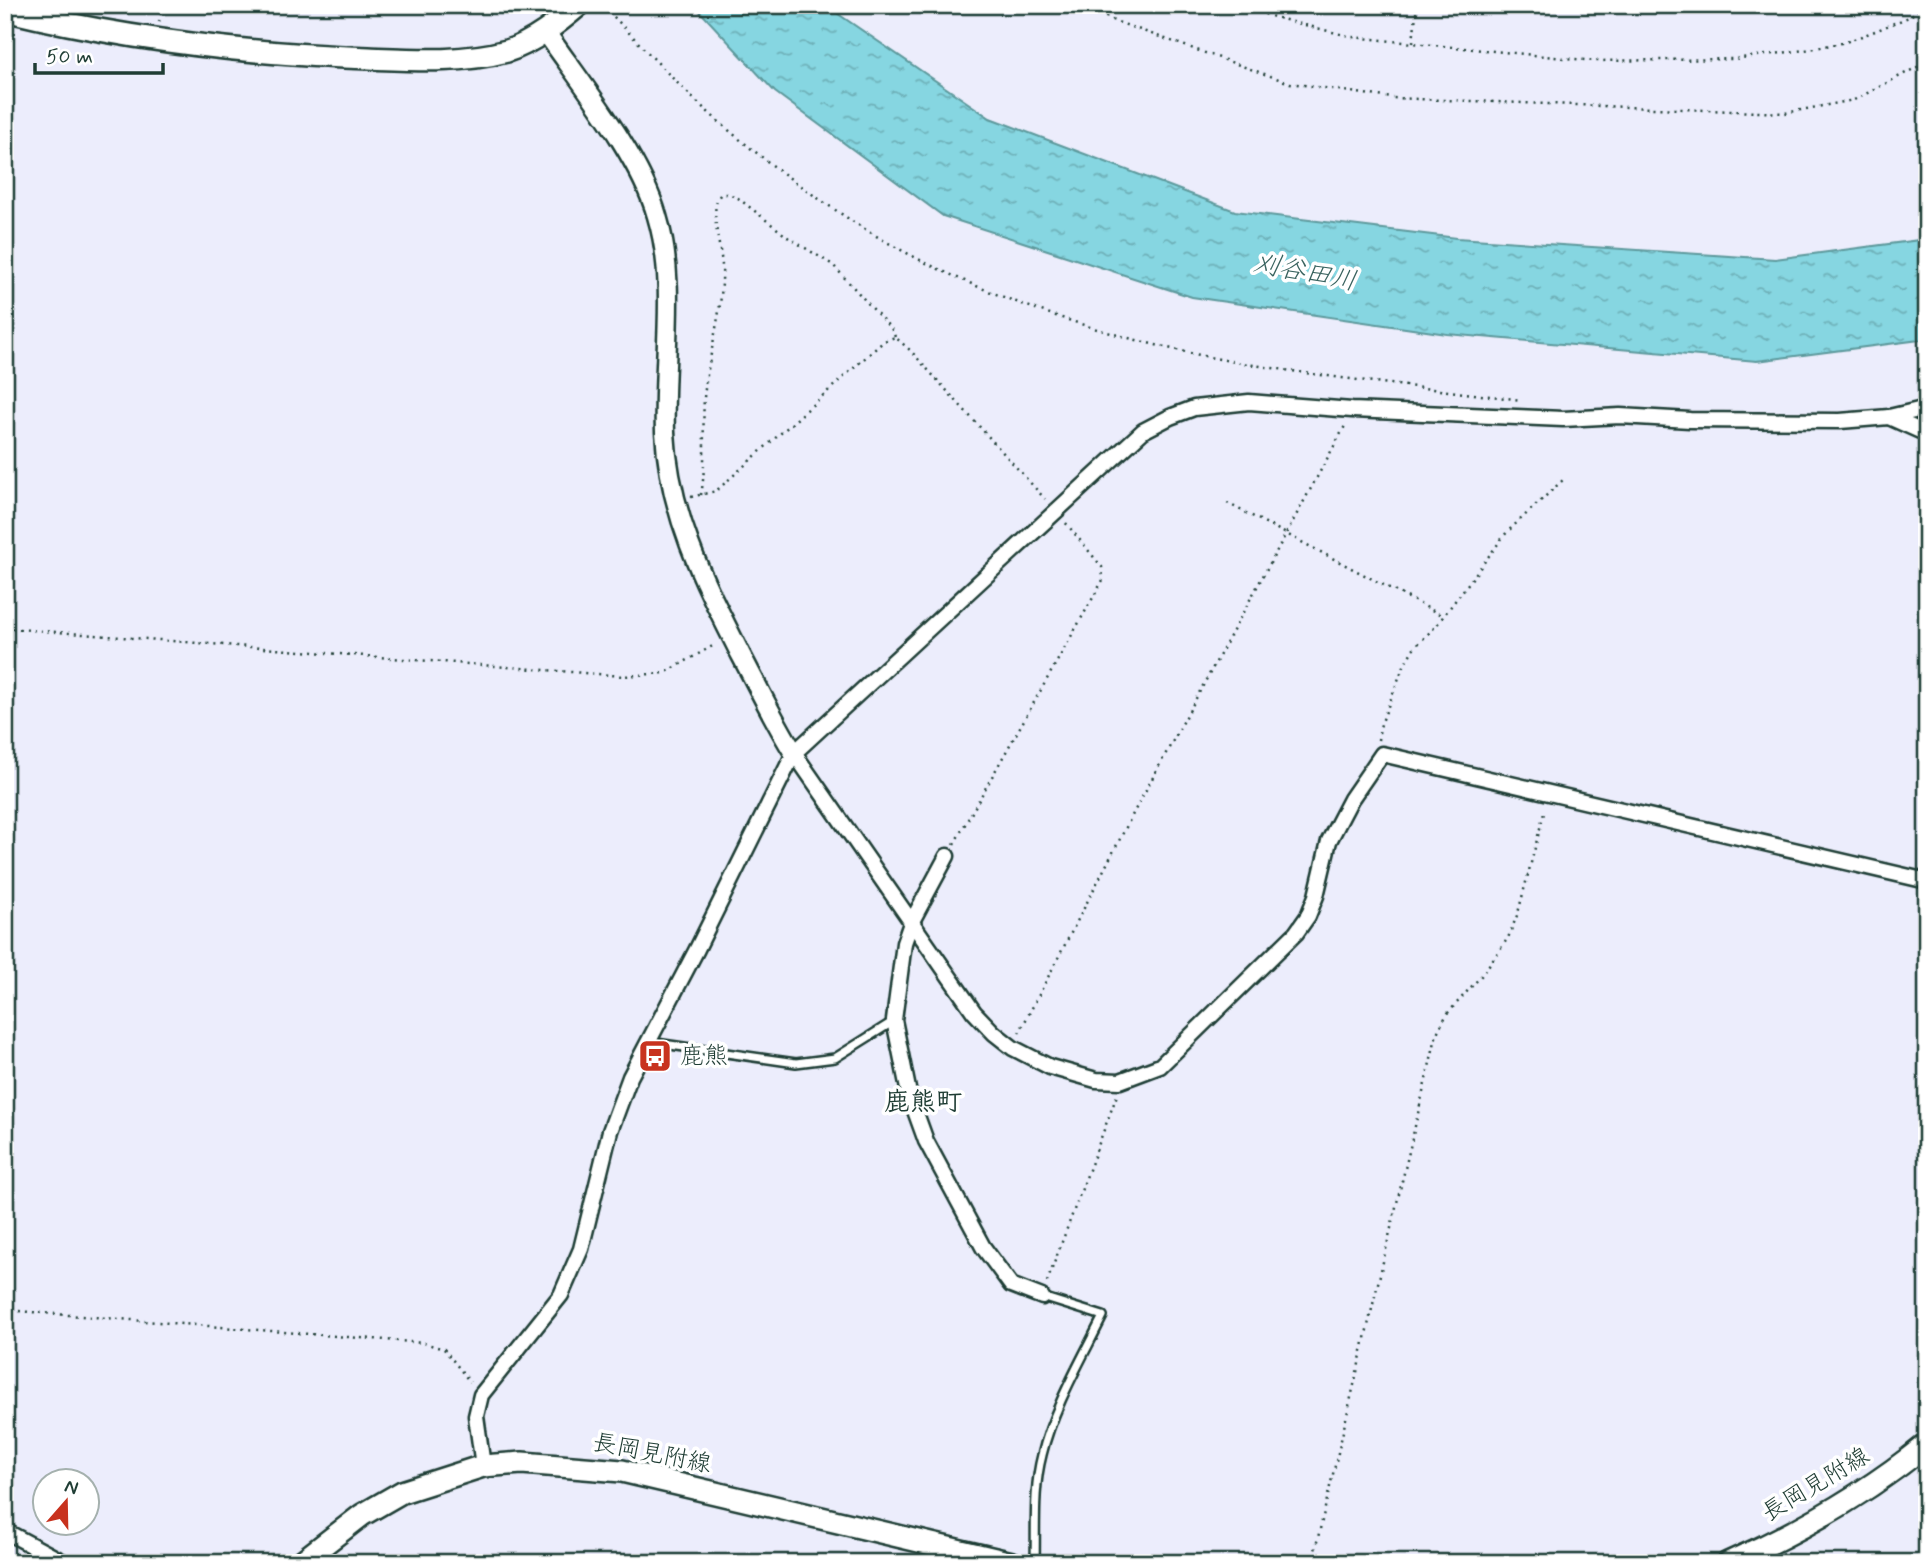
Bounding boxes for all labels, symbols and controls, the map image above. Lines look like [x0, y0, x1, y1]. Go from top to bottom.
scale bar [35, 32, 163, 76]
text: 50 m [46, 43, 93, 71]
water label: 刈谷田川 [1251, 246, 1359, 300]
bus stop icon: 鹿熊 [636, 1037, 674, 1075]
place label: 鹿熊 [680, 1041, 728, 1072]
district label: 鹿熊町 [884, 1086, 962, 1120]
street label: 長岡見附線 [590, 1427, 714, 1481]
street label: 長岡見附線 [1757, 1441, 1875, 1529]
north arrow [32, 1466, 102, 1536]
text: N [61, 1474, 82, 1501]

